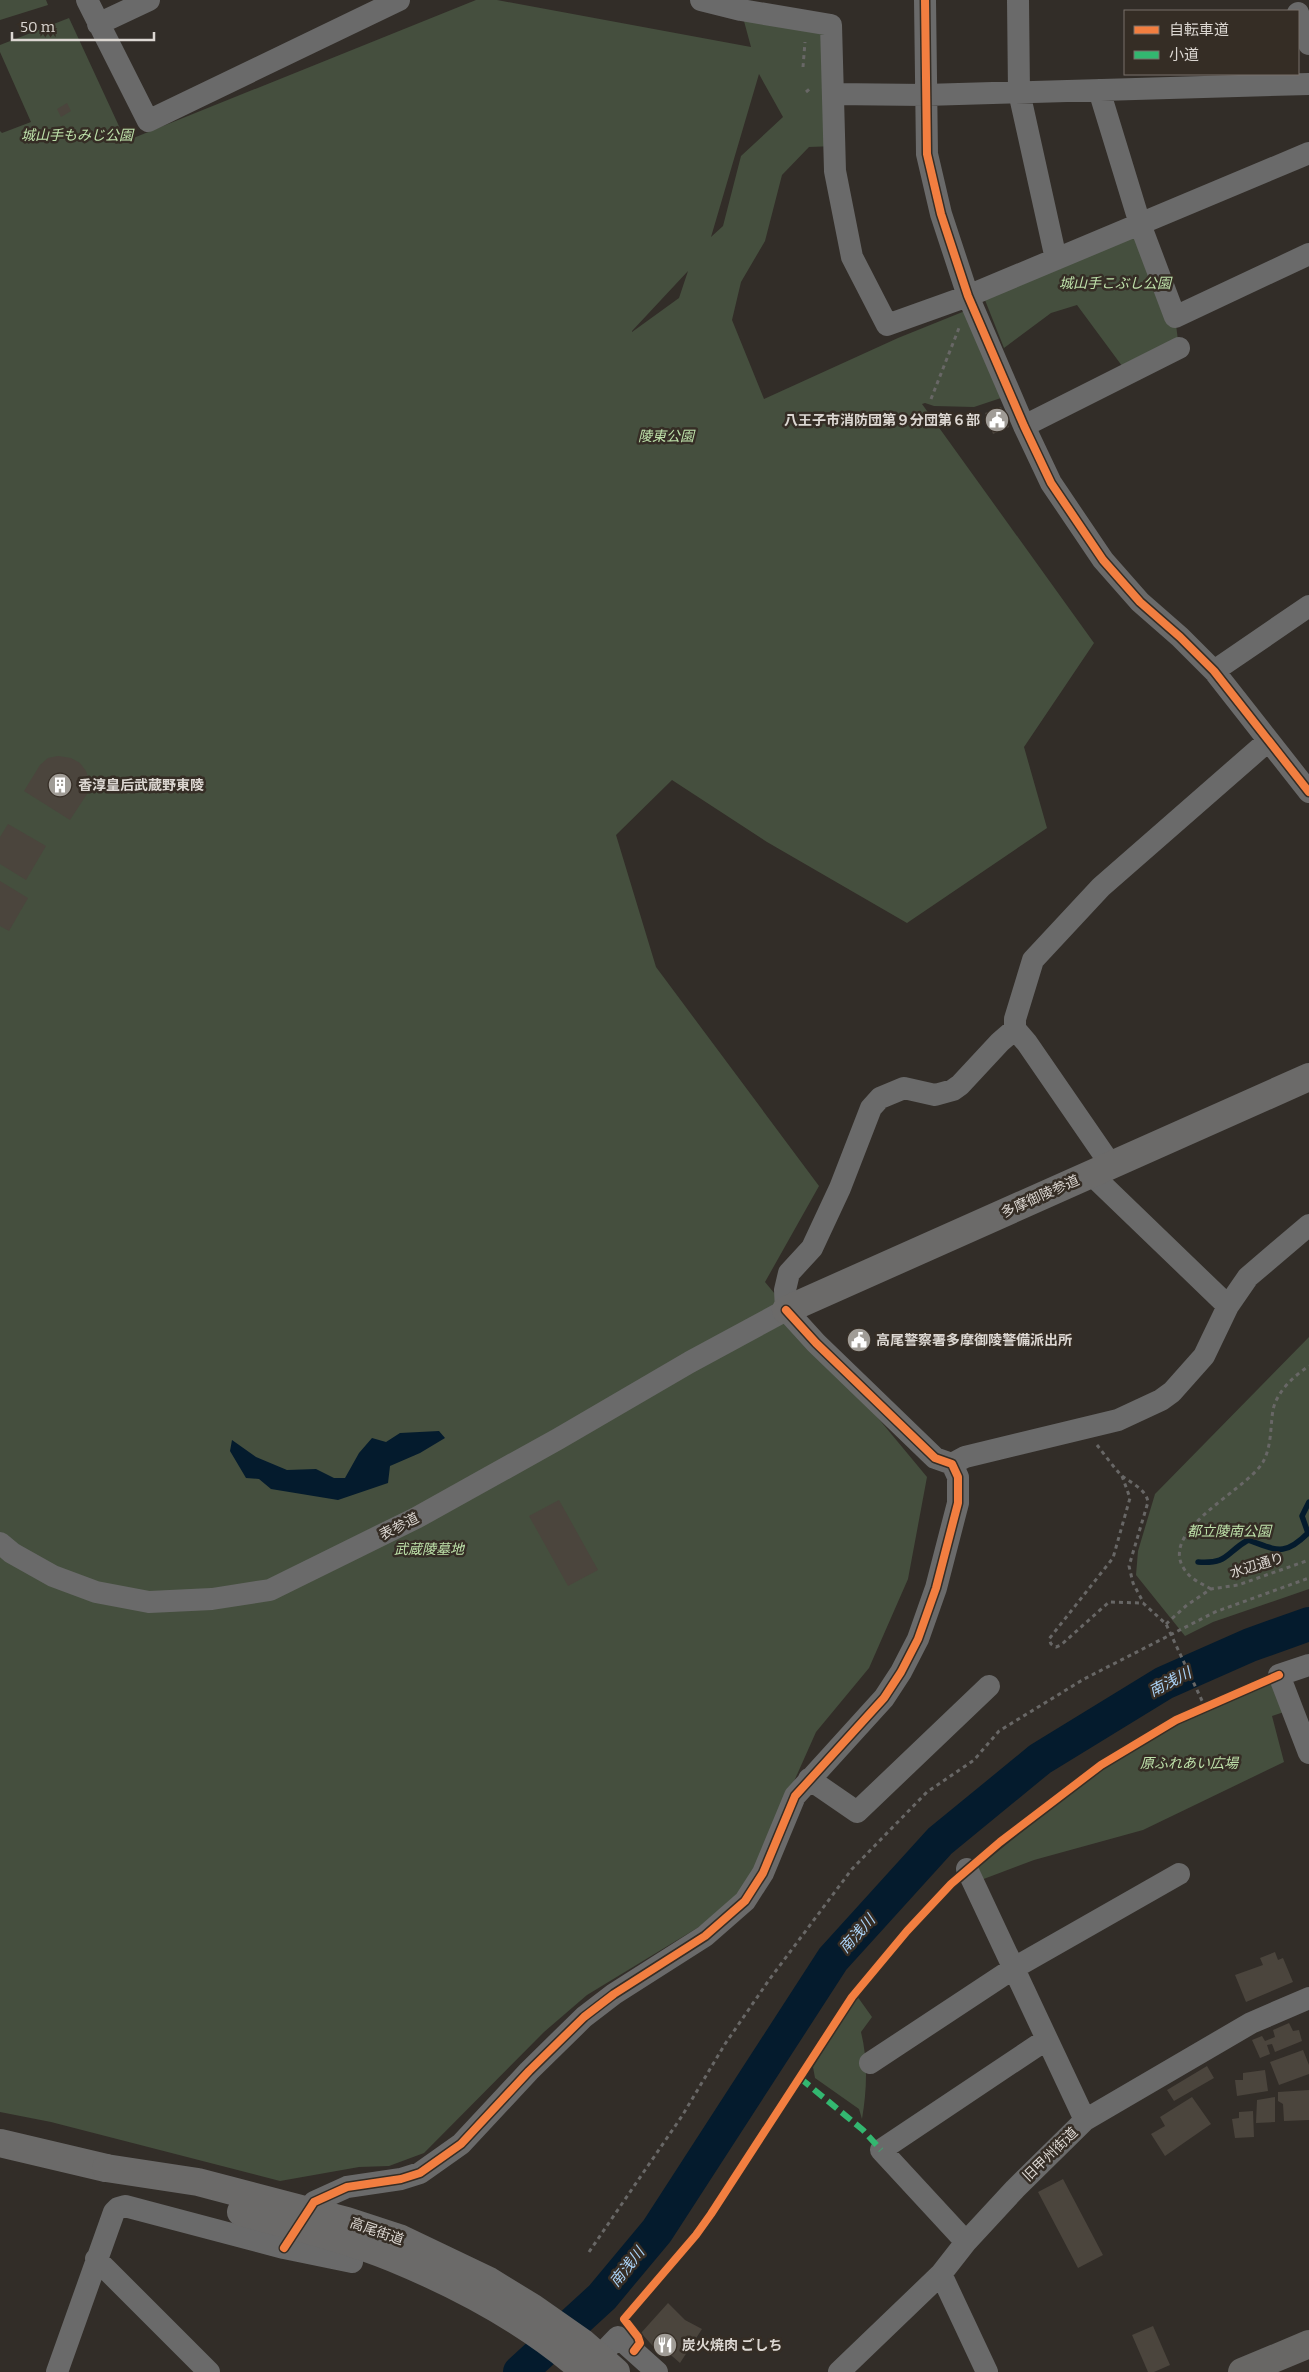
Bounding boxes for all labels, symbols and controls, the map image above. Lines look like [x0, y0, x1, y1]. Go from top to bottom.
scale bar [12, 10, 155, 42]
legend [1124, 10, 1299, 75]
text: 50 m [20, 18, 56, 36]
text: 自転車道 [1169, 21, 1229, 39]
text: 小道 [1169, 46, 1199, 64]
park label: 城山手もみじ公園 [21, 127, 135, 144]
park label: 城山手こぶし公園 [1059, 275, 1173, 292]
public building icon: 八王子市消防団第９分団第６部 [984, 407, 1010, 433]
place label: 八王子市消防団第９分団第６部 [784, 412, 980, 429]
park label: 陵東公園 [638, 428, 696, 445]
building icon: 香淳皇后武蔵野東陵 [47, 772, 73, 798]
place label: 香淳皇后武蔵野東陵 [78, 777, 204, 794]
street label: 多摩御陵参道 [998, 1172, 1082, 1221]
public building icon: 高尾警察署多摩御陵警備派出所 [846, 1327, 872, 1353]
place label: 高尾警察署多摩御陵警備派出所 [876, 1332, 1072, 1349]
street label: 表参道 [377, 1509, 422, 1544]
park label: 都立陵南公園 [1187, 1523, 1273, 1540]
park label: 武蔵陵墓地 [394, 1541, 466, 1558]
street label: 水辺通り [1228, 1549, 1286, 1582]
water label: 南浅川 [1146, 1663, 1196, 1700]
park label: 原ふれあい広場 [1140, 1755, 1240, 1772]
water label: 南浅川 [835, 1910, 880, 1957]
street label: 旧甲州街道 [1019, 2124, 1081, 2185]
street label: 高尾街道 [348, 2214, 406, 2249]
water label: 南浅川 [606, 2242, 649, 2290]
restaurant icon: 炭火焼肉 ごしち [652, 2332, 678, 2358]
place label: 炭火焼肉 ごしち [682, 2337, 783, 2354]

